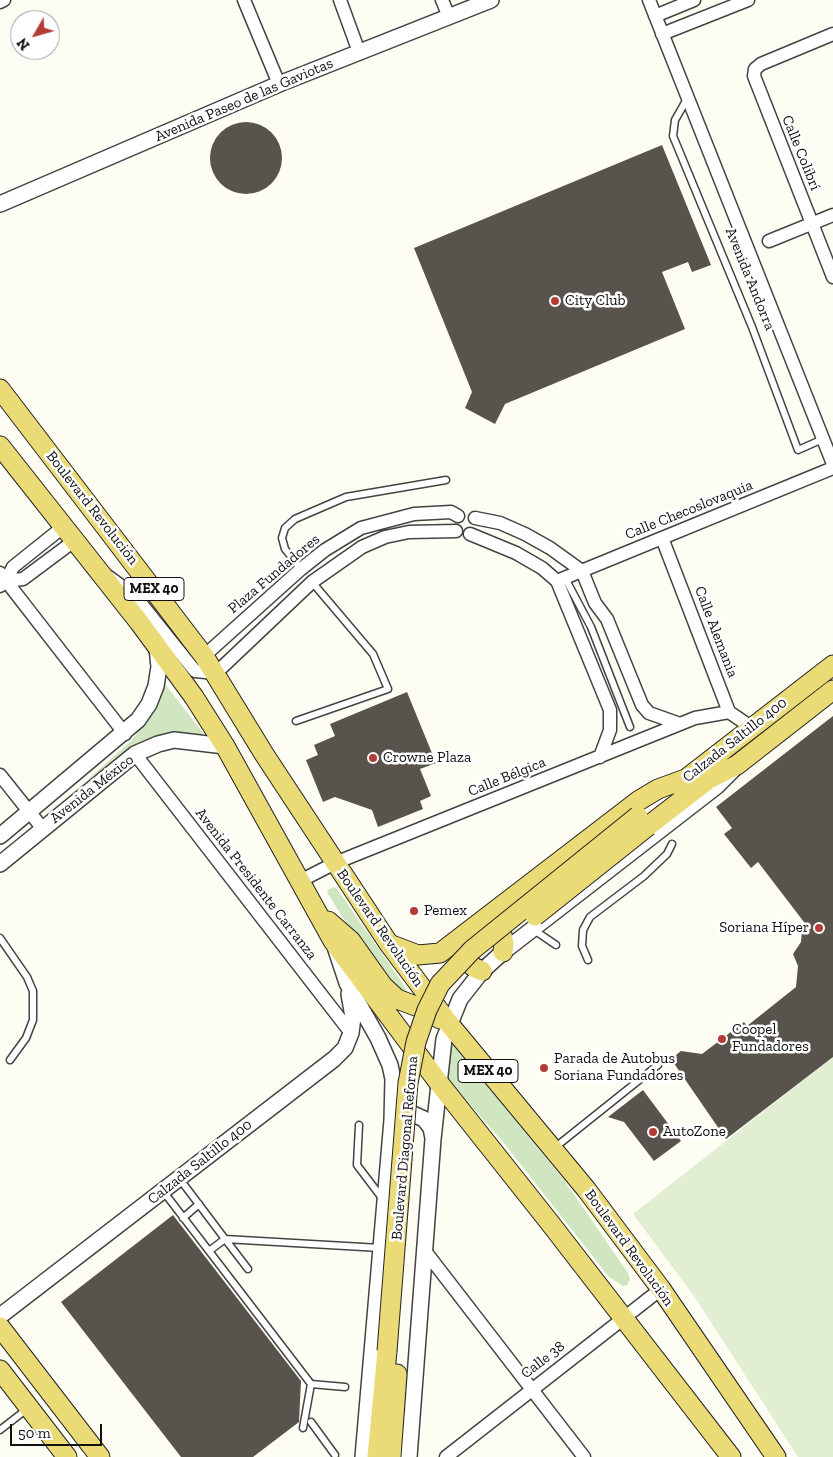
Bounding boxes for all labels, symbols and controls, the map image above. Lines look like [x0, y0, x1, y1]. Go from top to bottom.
north arrow [10, 10, 60, 60]
text: N [14, 35, 34, 53]
street label: Avenida Paseo de las Gaviotas [152, 54, 336, 146]
street label: Calle Colibrí [778, 113, 824, 193]
street label: Avenida Andorra [721, 225, 779, 333]
place label: City Club [565, 292, 626, 310]
marker: City Club [549, 295, 561, 307]
street label: Boulevard Revolución [42, 447, 142, 569]
street label: Calle Checoslovaquia [623, 476, 755, 544]
street label: Plaza Fundadores [224, 530, 324, 618]
road number: MEX 40 [124, 578, 184, 600]
street label: Calle Alemania [690, 584, 742, 680]
street label: Calzada Saltillo 400 [679, 694, 791, 786]
place label: Crowne Plaza [383, 749, 471, 767]
street label: Avenida México [46, 751, 138, 827]
marker: Crowne Plaza [367, 752, 379, 764]
street label: Calle Bélgica [466, 753, 548, 801]
street label: Avenida Presidente Carranza [191, 805, 321, 963]
street label: Boulevard Revolución [333, 866, 427, 990]
place label: Pemex [424, 902, 467, 920]
marker: Pemex [408, 905, 420, 917]
place label: Soriana Híper [719, 919, 809, 937]
marker: Soriana Híper [813, 922, 825, 934]
place label: Coopel Fundadores [732, 1021, 809, 1056]
marker: Coopel Fundadores [716, 1033, 728, 1045]
place label: Parada de Autobus Soriana Fundadores [554, 1050, 683, 1085]
street label: Boulevard Diagonal Reforma [388, 1055, 422, 1241]
road number: MEX 40 [458, 1060, 518, 1082]
marker: Parada de Autobus Soriana Fundadores [538, 1062, 550, 1074]
street label: Calzada Saltillo 400 [144, 1116, 256, 1208]
place label: AutoZone [663, 1123, 726, 1141]
marker: AutoZone [647, 1126, 659, 1138]
street label: Boulevard Revolución [581, 1186, 677, 1310]
street label: Calle 38 [517, 1337, 569, 1383]
scale bar [12, 1414, 105, 1446]
text: 50 m [18, 1424, 51, 1442]

